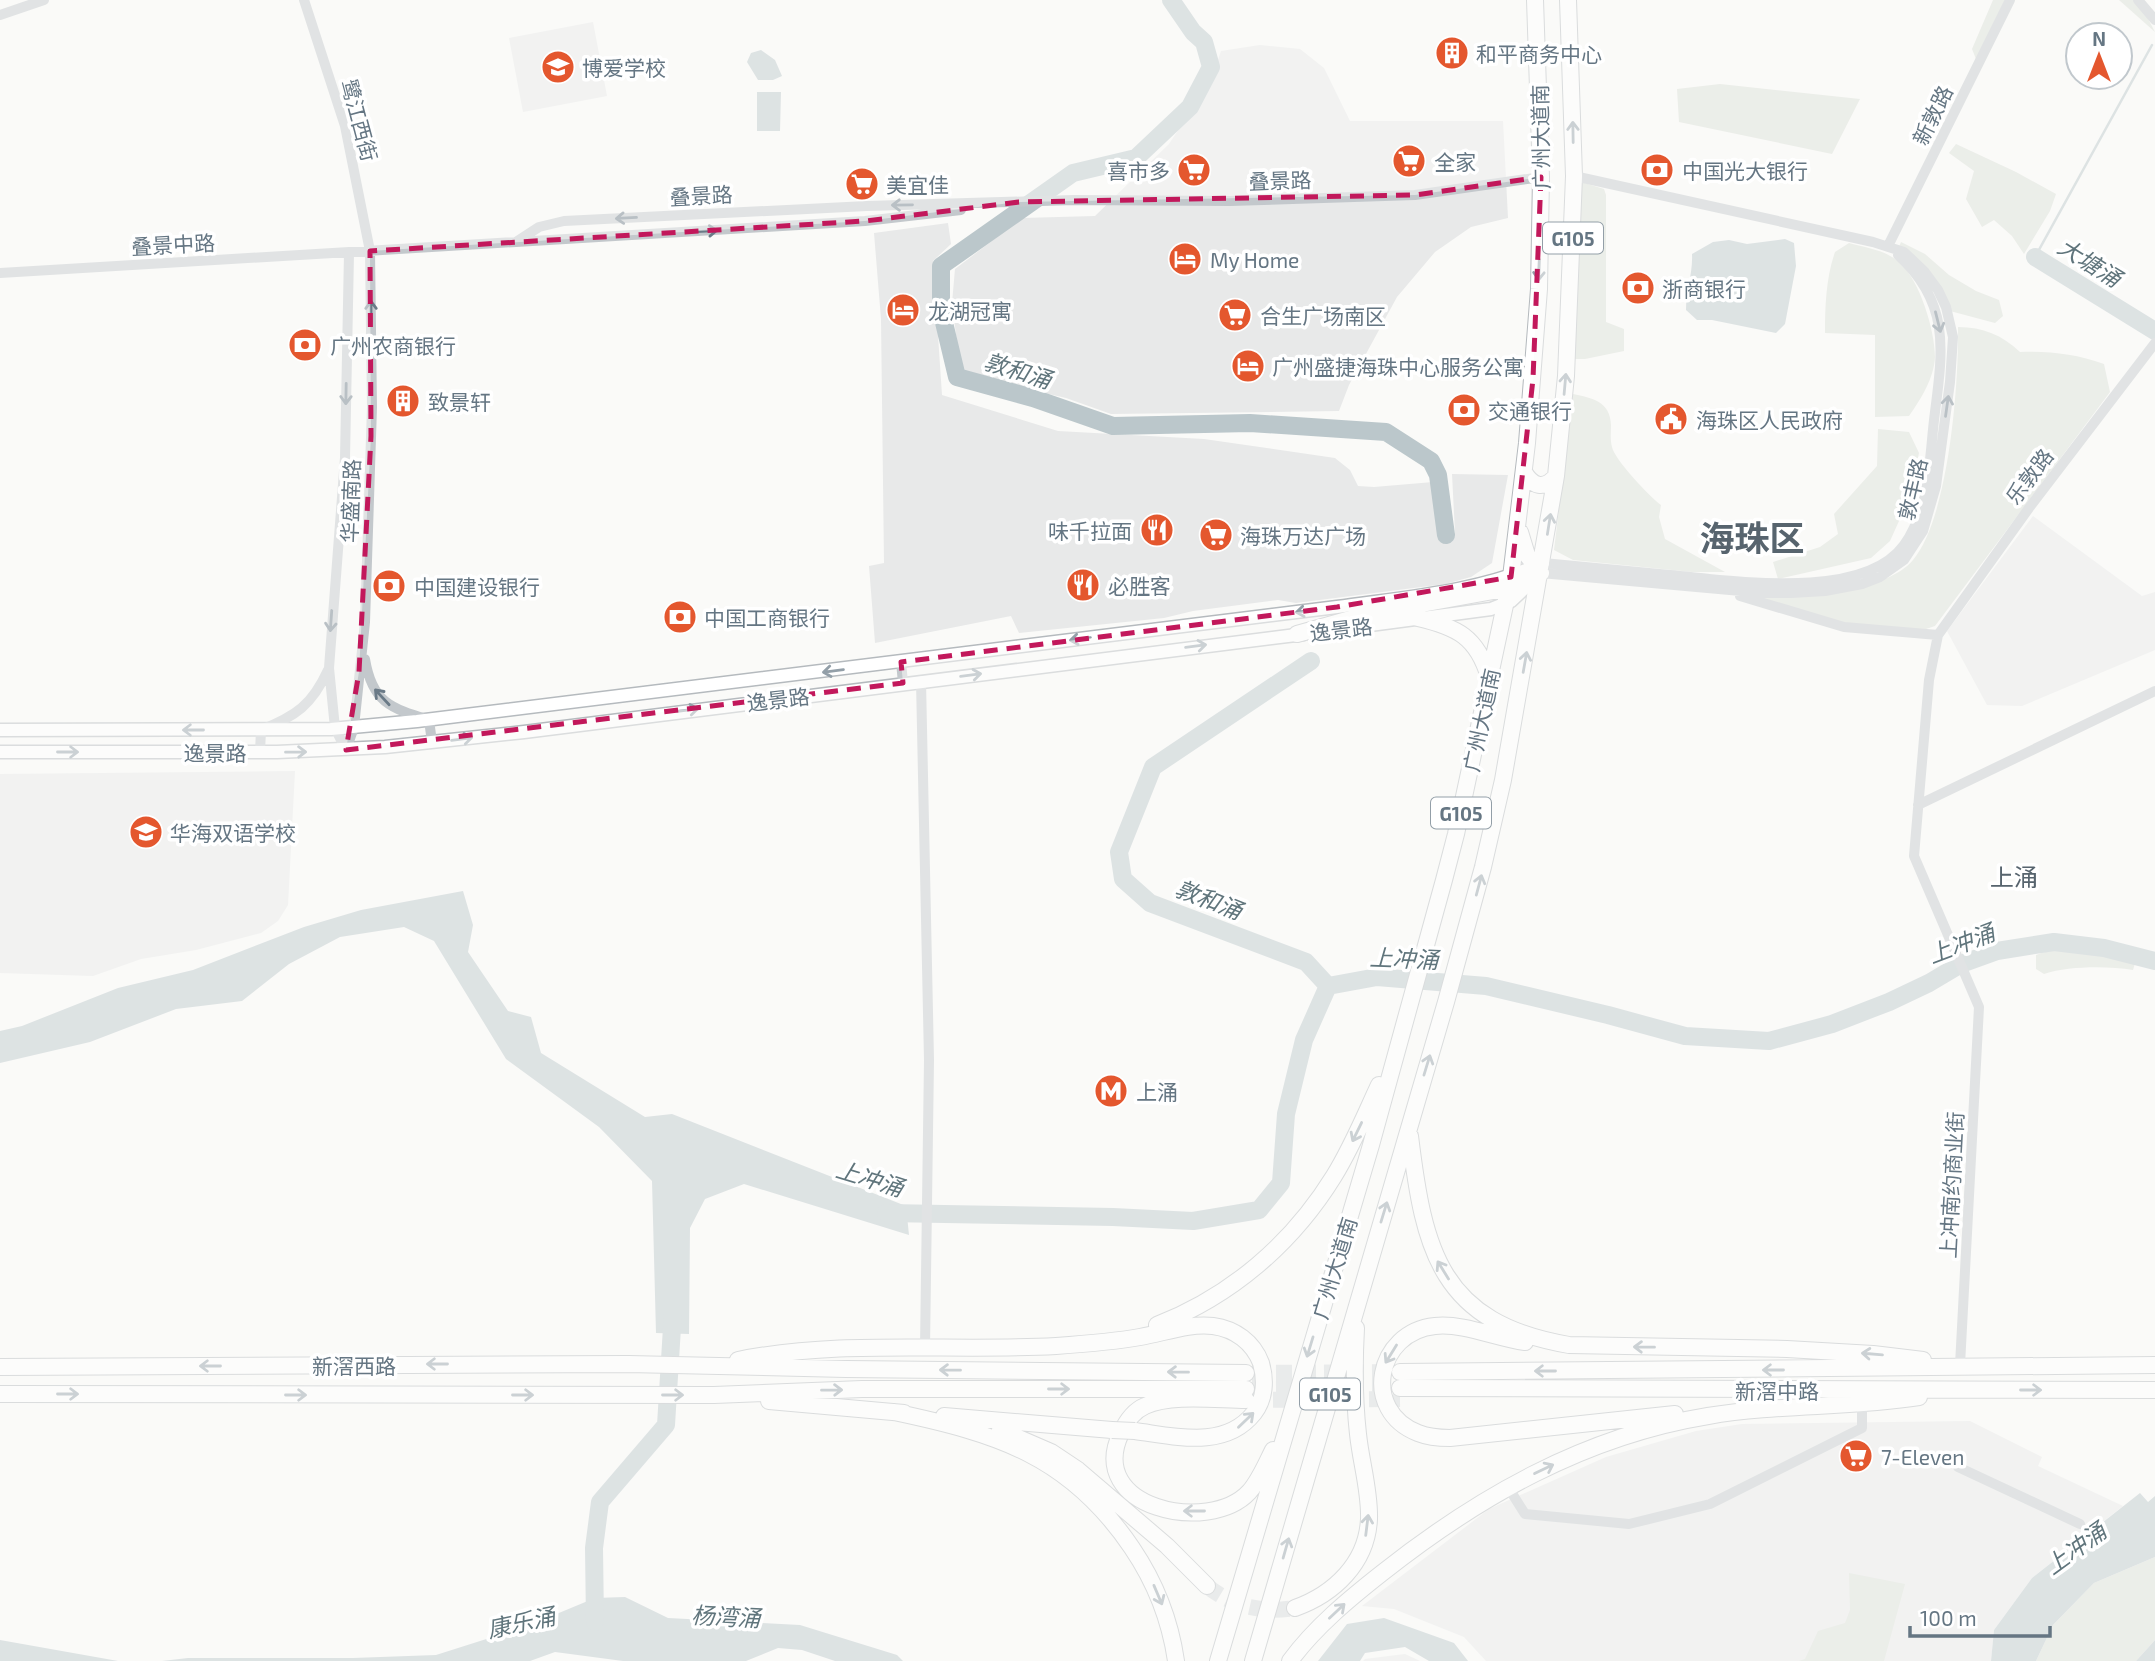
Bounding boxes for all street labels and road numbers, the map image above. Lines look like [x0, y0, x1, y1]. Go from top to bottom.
street label: 鹭江西街 [337, 76, 383, 164]
street label: 新敦路 [1907, 81, 1957, 149]
street label: 广州大道南 [1527, 84, 1553, 190]
street label: 叠景路 [1248, 166, 1312, 194]
street label: 叠景路 [669, 181, 733, 209]
road number: G105 [1543, 222, 1603, 254]
street label: 叠景中路 [130, 229, 216, 259]
street label: 乐敦路 [2000, 443, 2058, 509]
street label: 敦丰路 [1893, 455, 1931, 523]
street label: 华盛南路 [336, 459, 364, 543]
street label: 逸景路 [1308, 613, 1374, 645]
street label: 广州大道南 [1458, 666, 1504, 774]
street label: 逸景路 [745, 683, 811, 715]
street label: 逸景路 [184, 740, 247, 765]
road number: G105 [1431, 798, 1491, 828]
street label: 上冲南约商业街 [1935, 1111, 1967, 1259]
street label: 广州大道南 [1307, 1214, 1361, 1322]
street label: 新滘西路 [312, 1353, 396, 1378]
road number: G105 [1300, 1378, 1360, 1410]
street label: 新滘中路 [1735, 1378, 1819, 1403]

